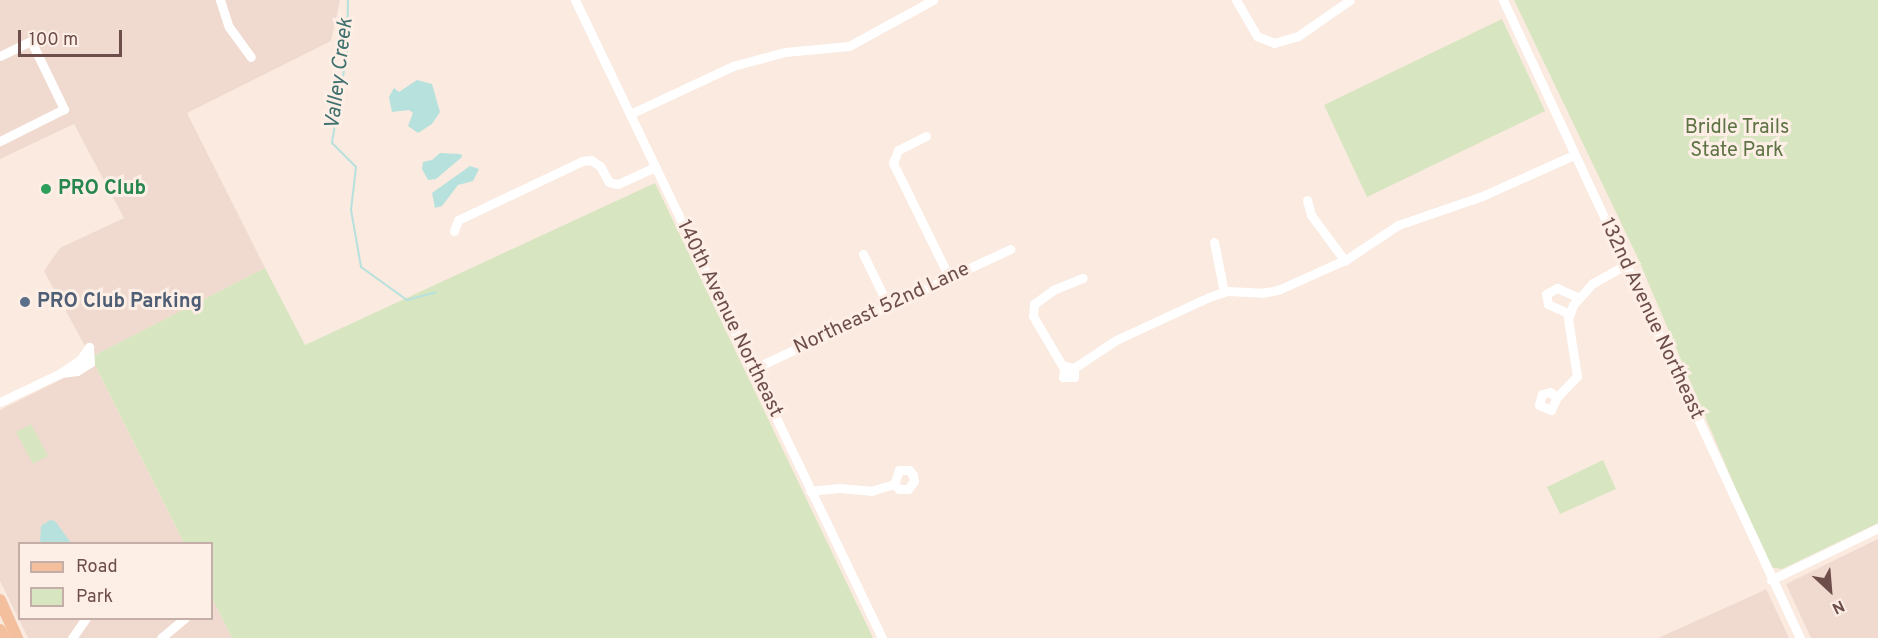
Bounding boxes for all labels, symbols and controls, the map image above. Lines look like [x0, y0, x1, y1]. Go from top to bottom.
water label: Valley Creek [321, 17, 359, 131]
scale bar [21, 18, 124, 56]
text: 100 m [29, 29, 78, 52]
park label: Bridle Trails State Park [1684, 117, 1790, 164]
place label: PRO Club [58, 177, 146, 201]
marker: PRO Club [39, 182, 53, 196]
street label: 132nd Avenue Northeast [1594, 214, 1708, 424]
street label: 140th Avenue Northeast [671, 216, 787, 422]
street label: Northeast 52nd Lane [790, 258, 974, 360]
place label: PRO Club Parking [37, 290, 202, 314]
marker: PRO Club Parking [18, 295, 32, 309]
legend [18, 542, 213, 620]
text: Road [76, 556, 118, 579]
north arrow [1800, 560, 1860, 620]
text: Park [76, 586, 113, 609]
text: N [1828, 595, 1847, 618]

